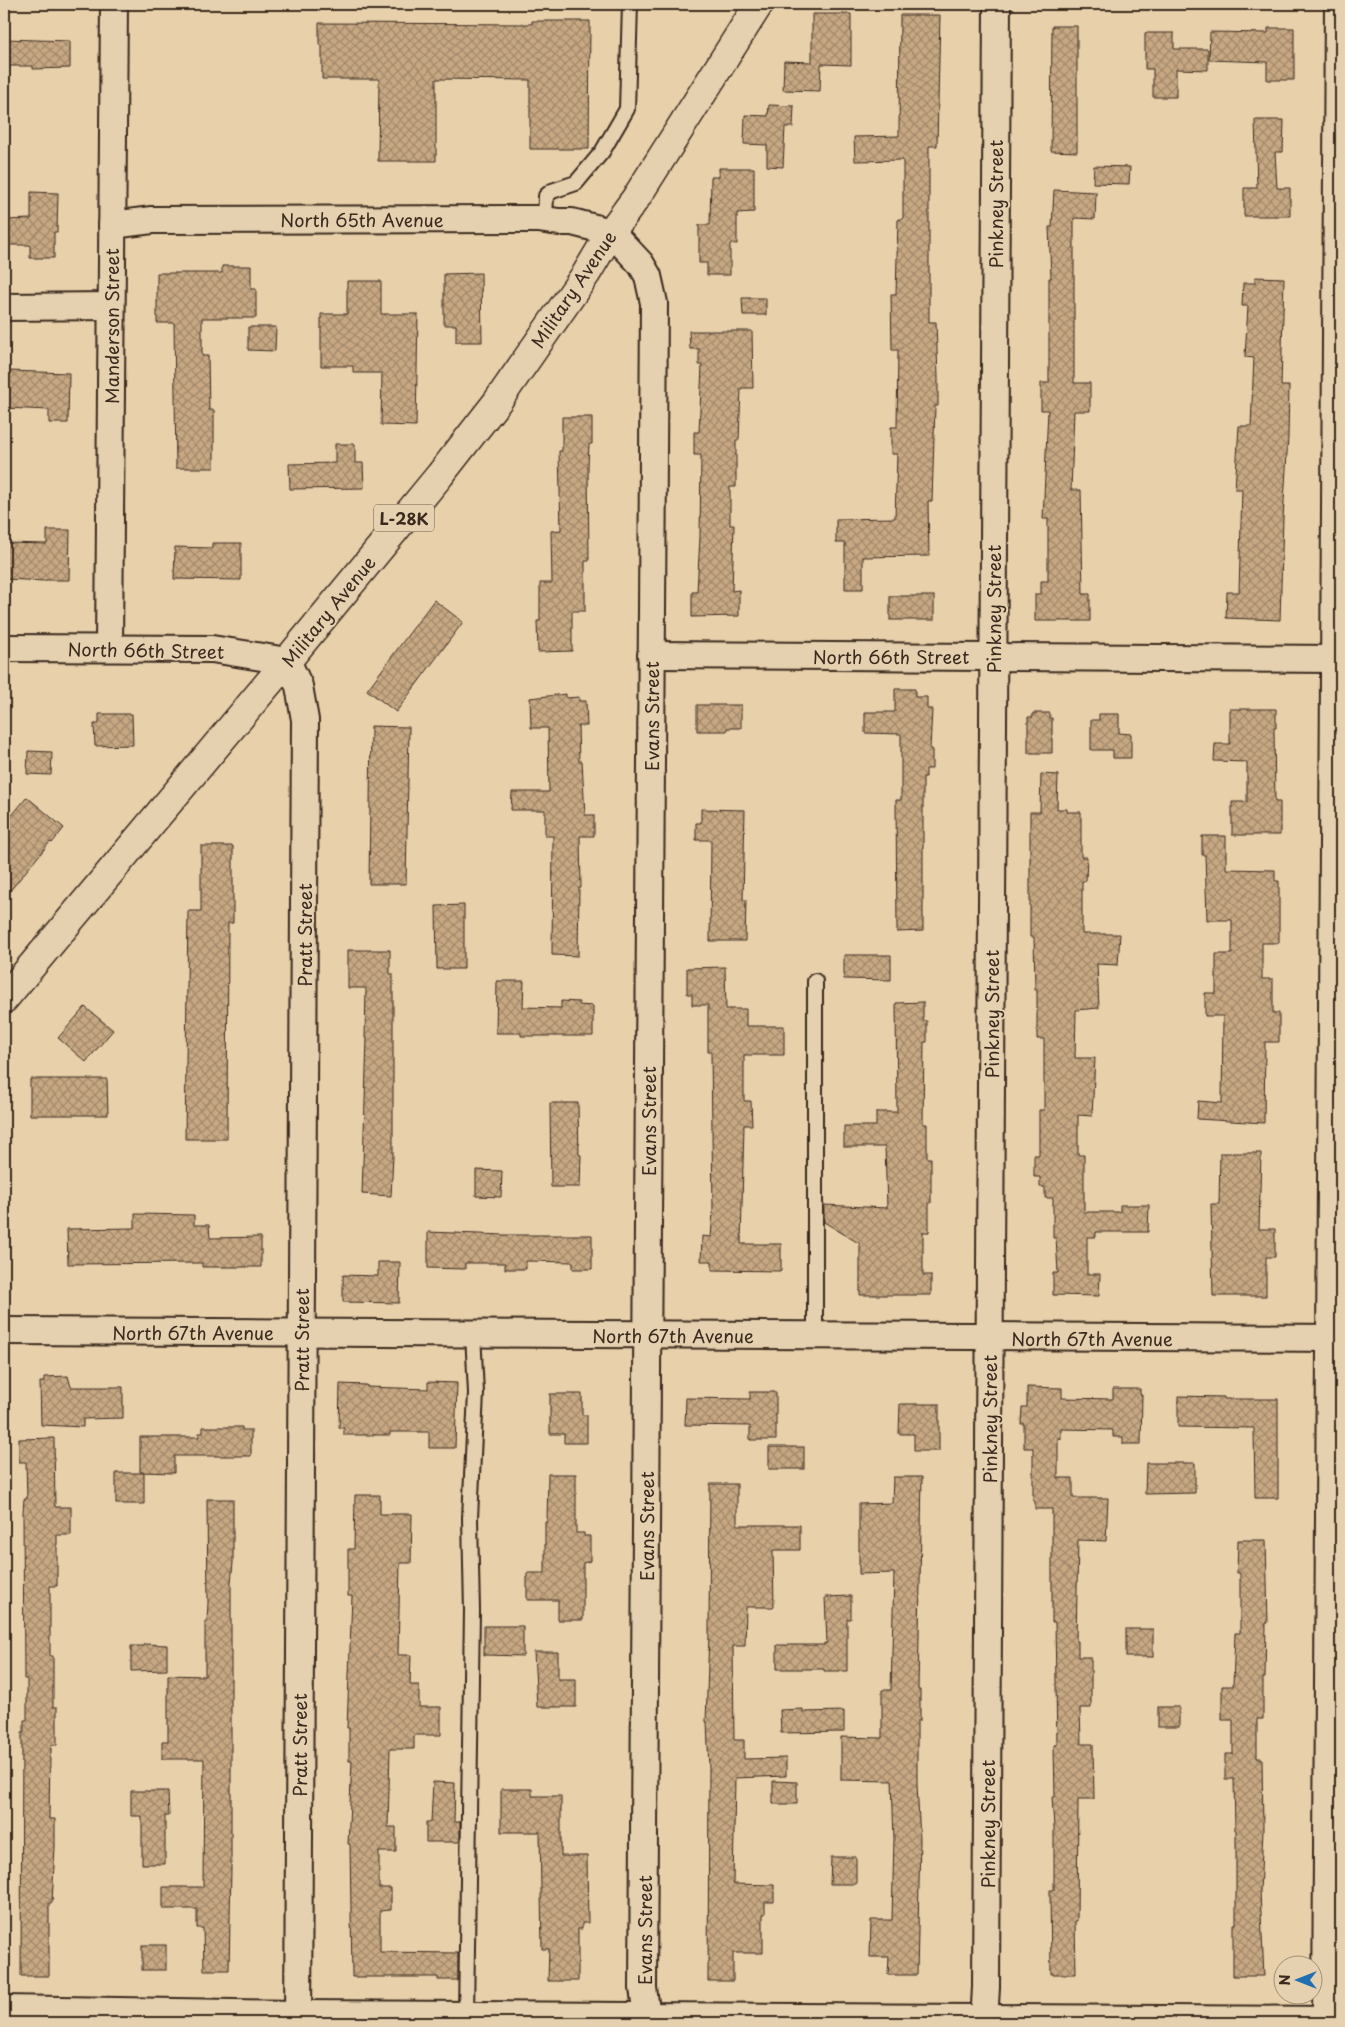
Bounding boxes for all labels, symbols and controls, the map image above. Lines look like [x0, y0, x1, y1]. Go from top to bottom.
street label: Pinkney Street [982, 140, 1009, 268]
street label: North 65th Avenue [280, 206, 444, 233]
street label: Military Avenue [524, 225, 622, 353]
street label: Manderson Street [98, 248, 125, 404]
road number: L-28K [374, 504, 434, 532]
street label: Pinkney Street [980, 545, 1007, 673]
street label: Military Avenue [275, 549, 381, 672]
street label: North 66th Street [67, 635, 225, 665]
street label: North 66th Street [813, 643, 969, 670]
street label: Evans Street [638, 661, 665, 771]
street label: Pratt Street [291, 883, 318, 987]
street label: Pinkney Street [978, 950, 1005, 1078]
street label: Evans Street [635, 1066, 662, 1176]
street label: Pratt Street [288, 1288, 315, 1392]
street label: North 67th Avenue [112, 1319, 274, 1346]
street label: North 67th Avenue [592, 1322, 754, 1349]
street label: North 67th Avenue [1011, 1325, 1173, 1352]
street label: Pinkney Street [976, 1355, 1003, 1483]
street label: Evans Street [633, 1471, 660, 1581]
street label: Pratt Street [286, 1693, 313, 1797]
street label: Pinkney Street [974, 1760, 1001, 1888]
street label: Evans Street [631, 1875, 658, 1985]
north arrow [1272, 1954, 1322, 2004]
text: N [1274, 1974, 1295, 1986]

